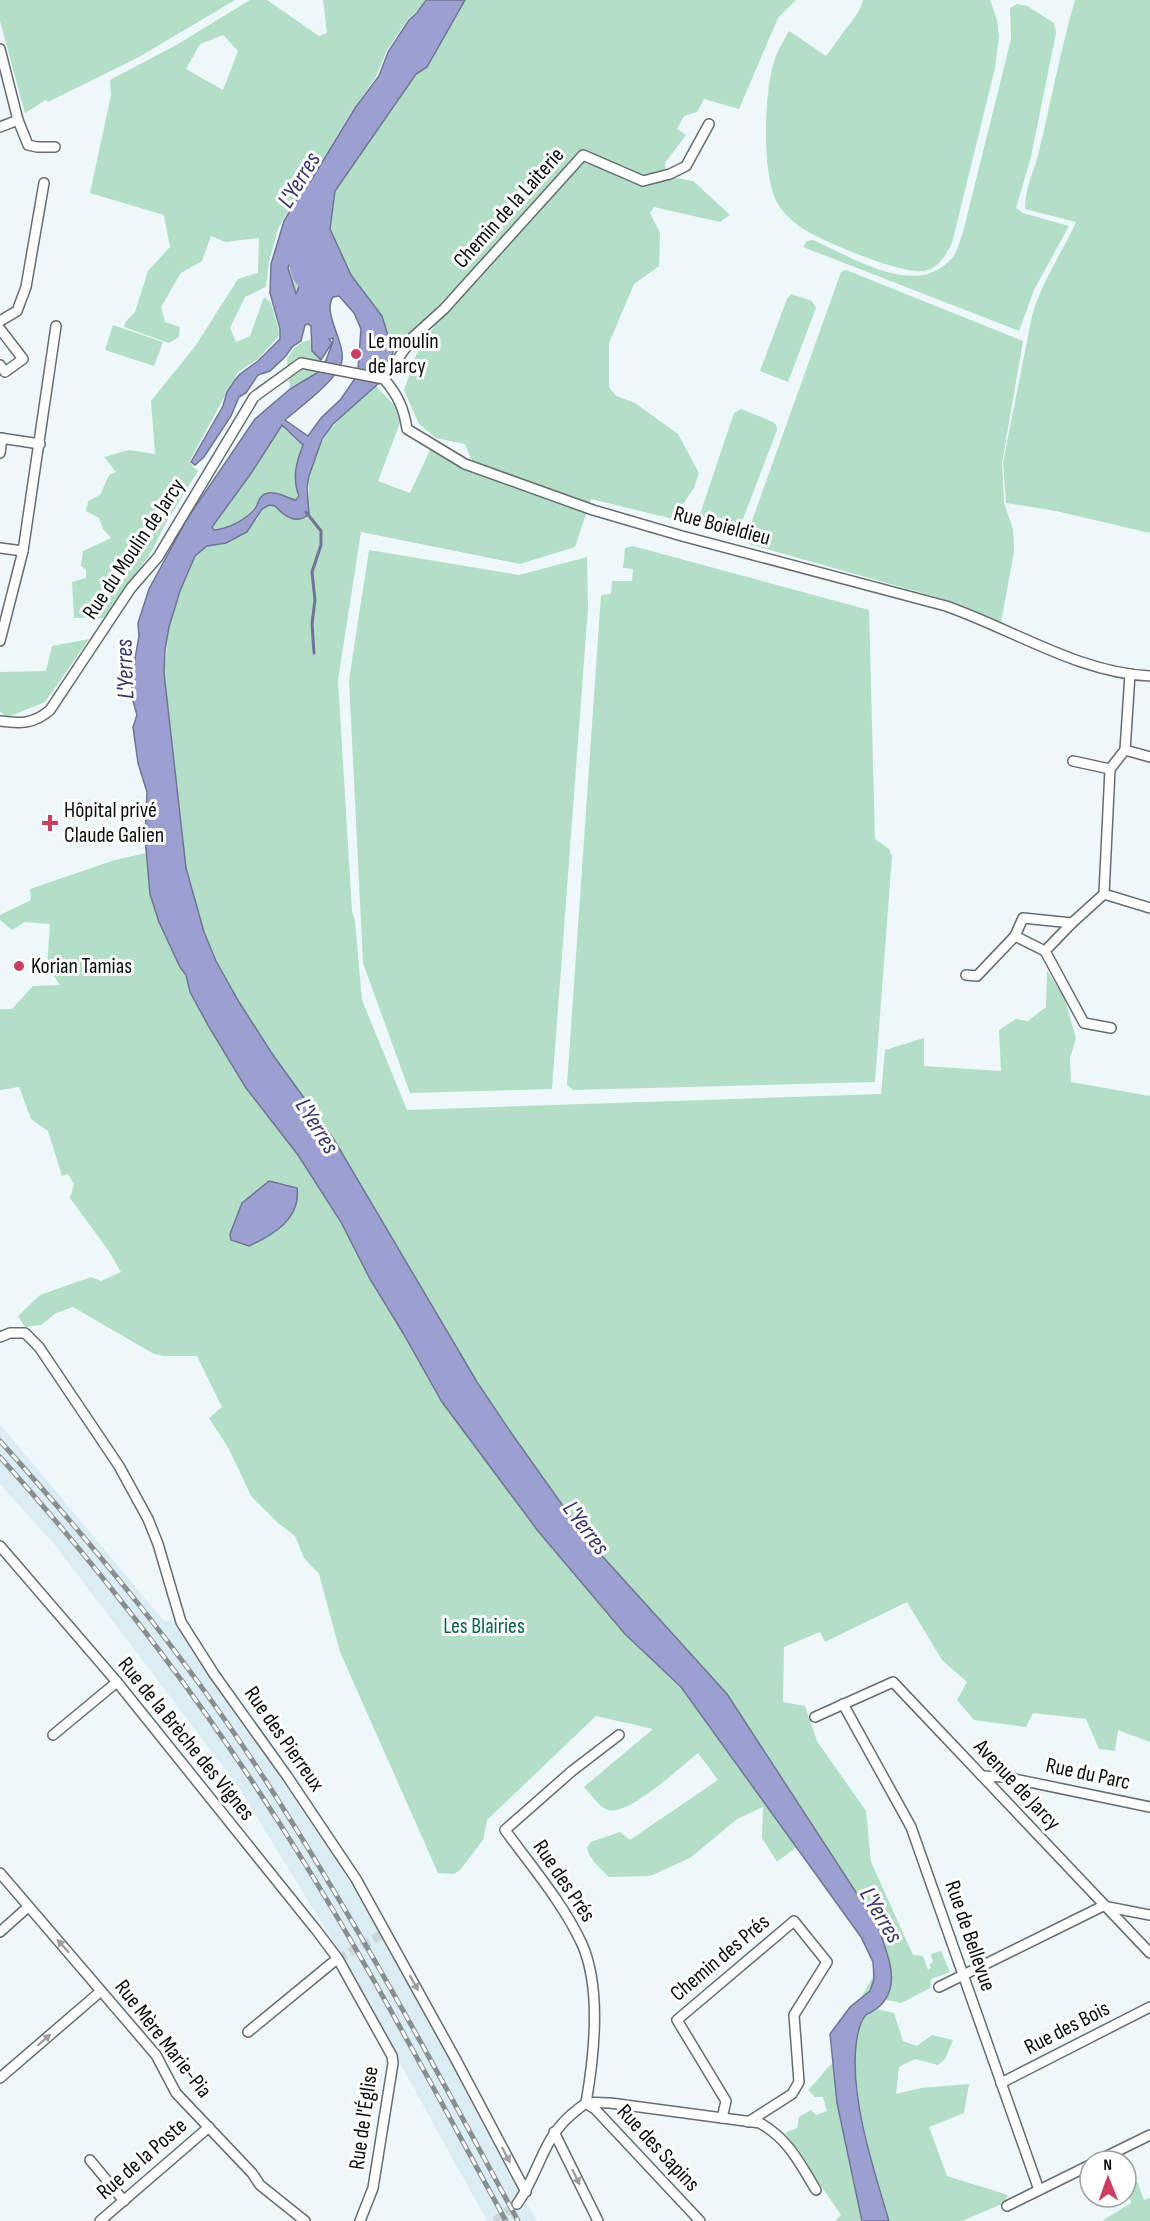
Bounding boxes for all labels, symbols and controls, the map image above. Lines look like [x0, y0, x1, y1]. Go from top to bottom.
street label: Chemin de la Laiterie [448, 142, 570, 274]
water label: L'Yerres [271, 146, 327, 213]
place label: Le moulin de Jarcy [368, 328, 439, 380]
marker: Le moulin de Jarcy [349, 347, 363, 361]
street label: Rue du Moulin de Jarcy [77, 473, 191, 625]
street label: Rue Boieldieu [671, 500, 773, 552]
water label: L'Yerres [109, 638, 141, 699]
place label: Hôpital privé Claude Galien [64, 797, 164, 849]
marker: Hôpital privé Claude Galien [41, 814, 59, 832]
place label: Korian Tamias [31, 953, 132, 980]
marker: Korian Tamias [12, 959, 26, 973]
water label: L'Yerres [289, 1093, 345, 1160]
water label: L'Yerres [556, 1495, 616, 1561]
park label: Les Blairies [443, 1613, 525, 1640]
street label: Rue de la Brèche des Vignes [112, 1652, 260, 1826]
street label: Rue des Pierreux [238, 1681, 330, 1797]
street label: Avenue de Jarcy [967, 1733, 1066, 1837]
street label: Rue du Parc [1043, 1752, 1133, 1796]
street label: Rue des Prés [527, 1835, 601, 1927]
street label: Rue de Bellevue [938, 1877, 1002, 1995]
water label: L'Yerres [853, 1882, 909, 1949]
street label: Chemin des Prés [665, 1909, 775, 2007]
one-way arrow [56, 1939, 70, 1954]
street label: Rue Mère Marie-Pia [108, 1974, 218, 2104]
one-way arrow [409, 1975, 419, 1992]
street label: Rue des Bois [1020, 1995, 1114, 2061]
one-way arrow [36, 2034, 51, 2047]
street label: Rue de l'Église [343, 2065, 385, 2171]
street label: Rue des Sapins [611, 2099, 705, 2197]
street label: Rue de la Poste [91, 2112, 193, 2206]
one-way arrow [501, 2146, 511, 2164]
north arrow [1078, 2149, 1138, 2209]
text: N [1103, 2156, 1112, 2175]
one-way arrow [571, 2168, 580, 2185]

